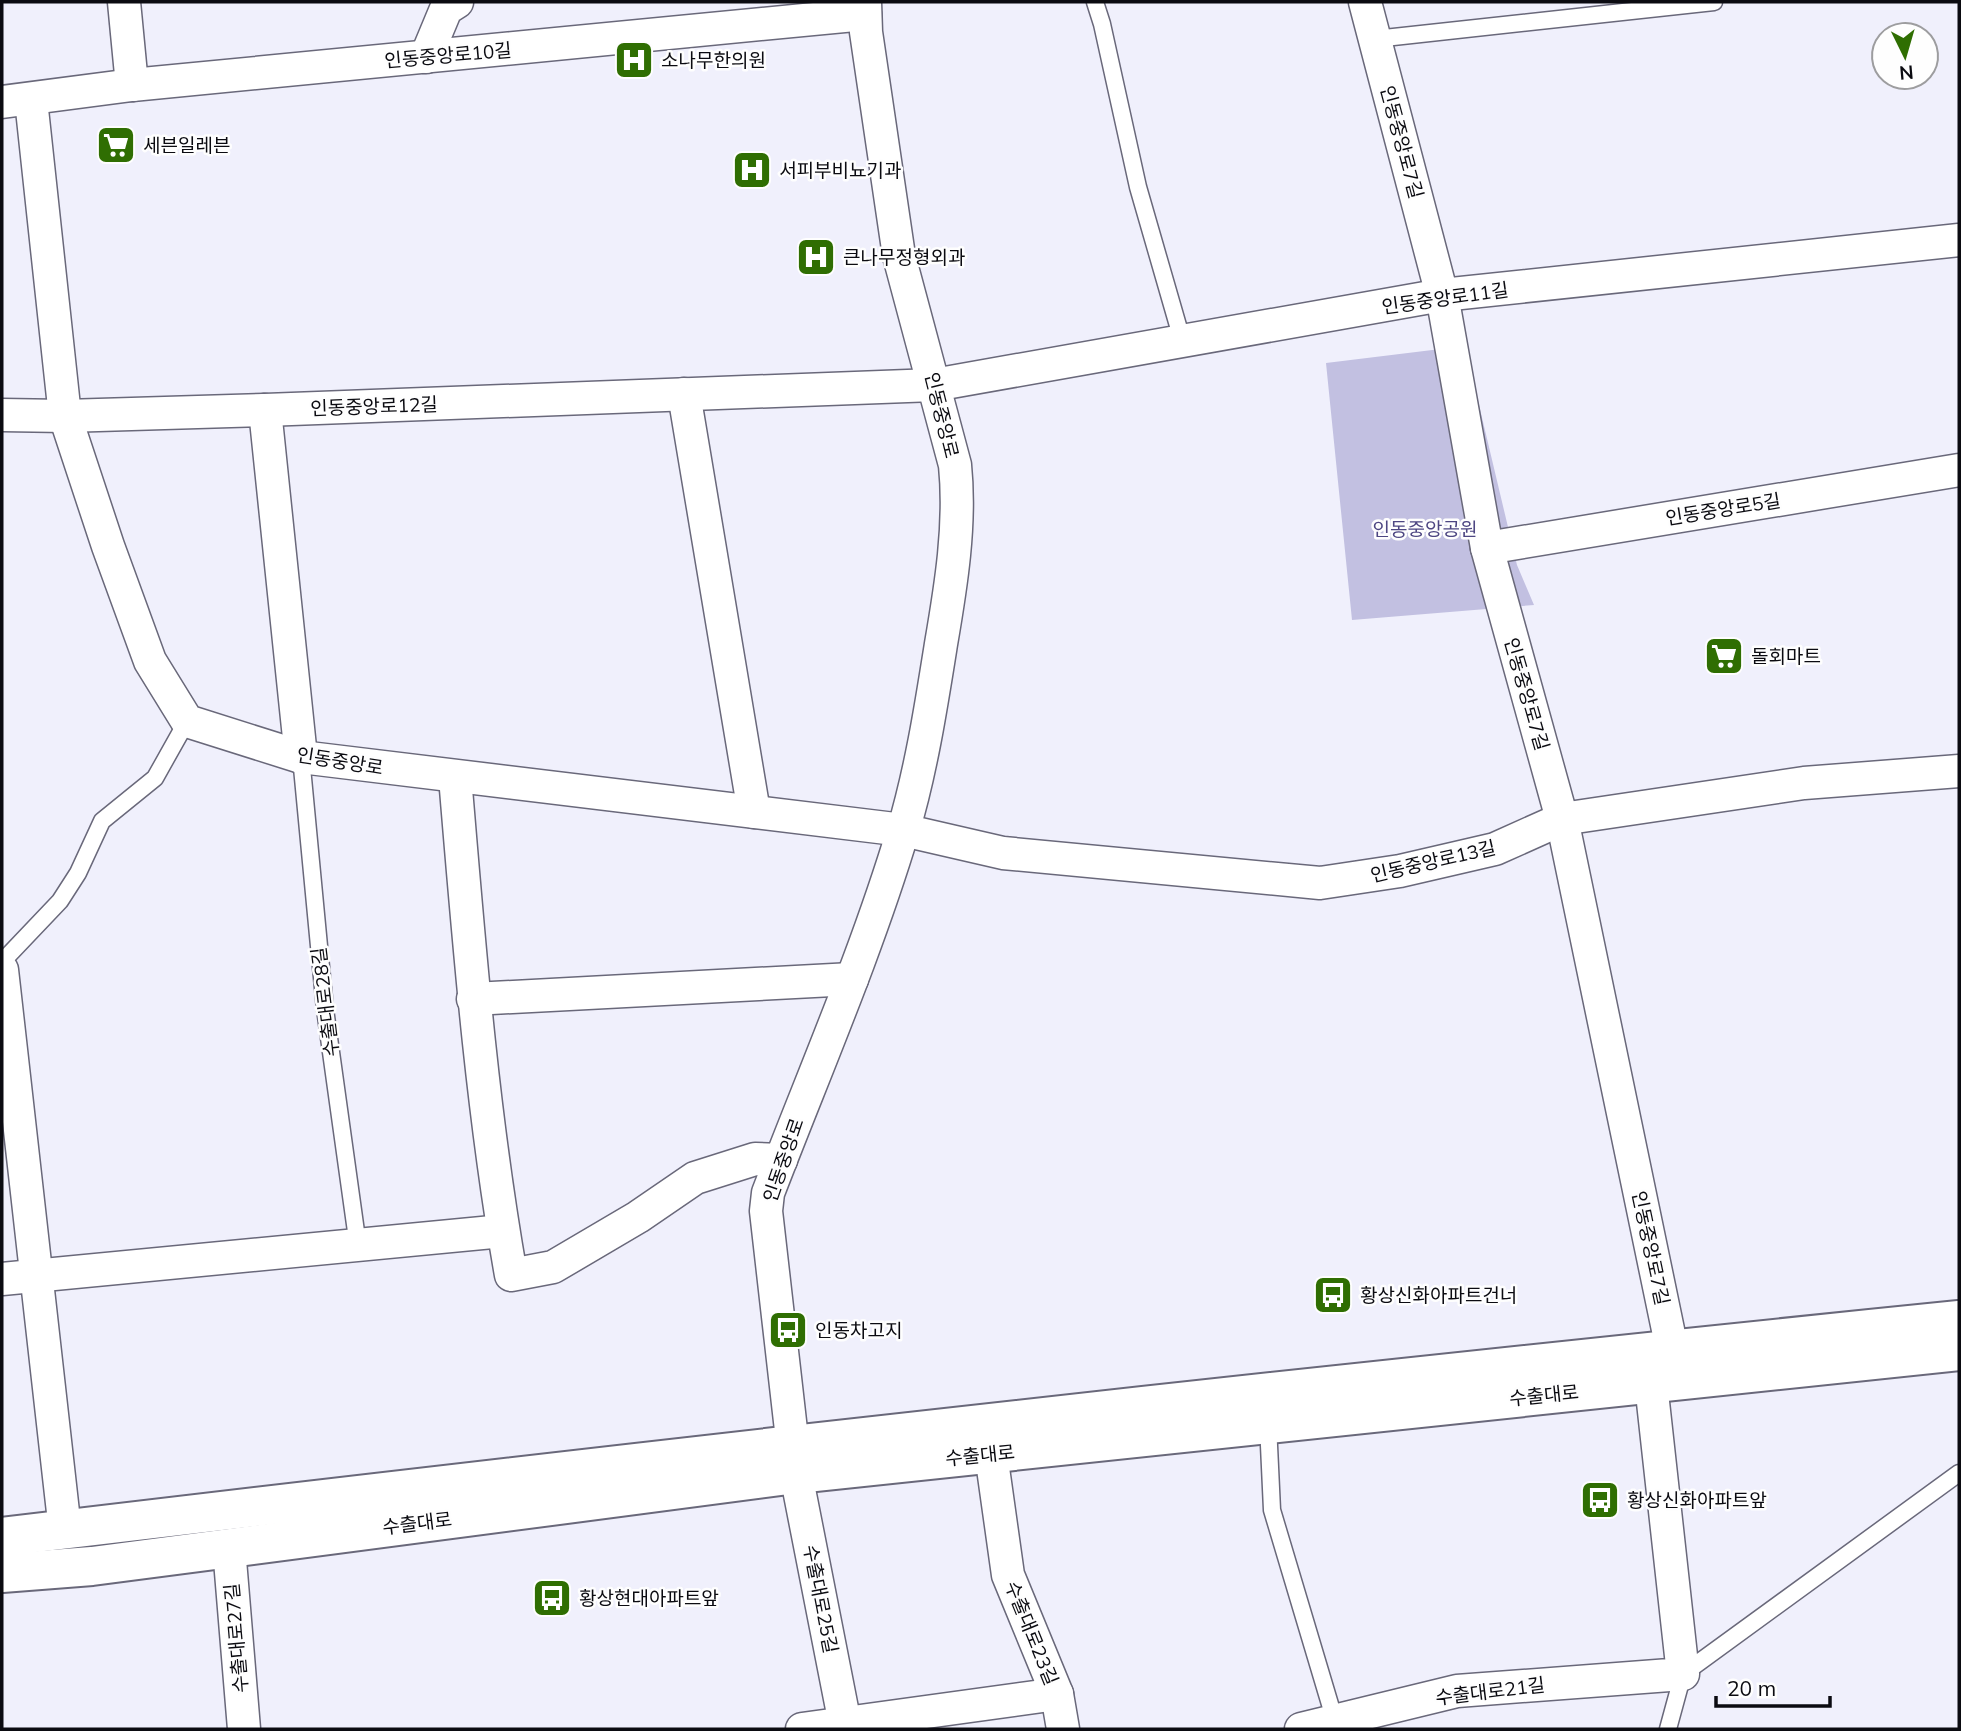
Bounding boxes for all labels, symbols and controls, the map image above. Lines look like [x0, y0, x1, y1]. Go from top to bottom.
north arrow [1870, 21, 1940, 91]
street label: 인동중앙로10길 [383, 37, 513, 73]
hospital icon: 소나무한의원 [613, 39, 655, 81]
place label: 소나무한의원 [661, 48, 766, 72]
text: N [1898, 60, 1915, 86]
street label: 인동중앙로7길 [1375, 83, 1429, 201]
supermarket icon: 세븐일레븐 [95, 124, 137, 166]
place label: 세븐일레븐 [143, 133, 230, 157]
hospital icon: 서피부비뇨기과 [731, 149, 773, 191]
place label: 서피부비뇨기과 [779, 158, 901, 182]
hospital icon: 큰나무정형외과 [795, 236, 837, 278]
place label: 큰나무정형외과 [843, 245, 965, 269]
street label: 인동중앙로11길 [1380, 277, 1510, 319]
street label: 인동중앙로 [920, 370, 964, 460]
street label: 인동중앙로12길 [310, 392, 438, 420]
street label: 인동중앙로5길 [1664, 488, 1782, 530]
park label: 인동중앙공원 [1373, 517, 1477, 541]
street label: 인동중앙로7길 [1499, 635, 1555, 753]
supermarket icon: 돌회마트 [1703, 635, 1745, 677]
place label: 돌회마트 [1751, 644, 1821, 668]
street label: 인동중앙로 [295, 742, 385, 780]
street label: 인동중앙로13길 [1368, 835, 1498, 887]
street label: 수출대로28길 [306, 946, 344, 1058]
street label: 인동중앙로 [757, 1115, 809, 1205]
street label: 인동중앙로7길 [1627, 1189, 1675, 1307]
bus stop icon: 황상신화아파트건너 [1312, 1274, 1354, 1316]
place label: 황상신화아파트건너 [1360, 1283, 1517, 1307]
bus stop icon: 인동차고지 [767, 1309, 809, 1351]
place label: 인동차고지 [815, 1318, 902, 1342]
street label: 수출대로 [1508, 1379, 1580, 1411]
street label: 수출대로 [944, 1439, 1016, 1471]
bus stop icon: 황상신화아파트앞 [1579, 1479, 1621, 1521]
place label: 황상신화아파트앞 [1627, 1488, 1767, 1512]
street label: 수출대로 [381, 1507, 453, 1539]
street label: 수출대로25길 [799, 1543, 843, 1655]
bus stop icon: 황상현대아파트앞 [531, 1577, 573, 1619]
street label: 수출대로23길 [1000, 1577, 1064, 1689]
street label: 수출대로27길 [219, 1582, 253, 1694]
place label: 황상현대아파트앞 [579, 1586, 719, 1610]
scale bar [1716, 1664, 1830, 1708]
street label: 수출대로21길 [1434, 1672, 1546, 1710]
text: 20 m [1727, 1675, 1776, 1701]

